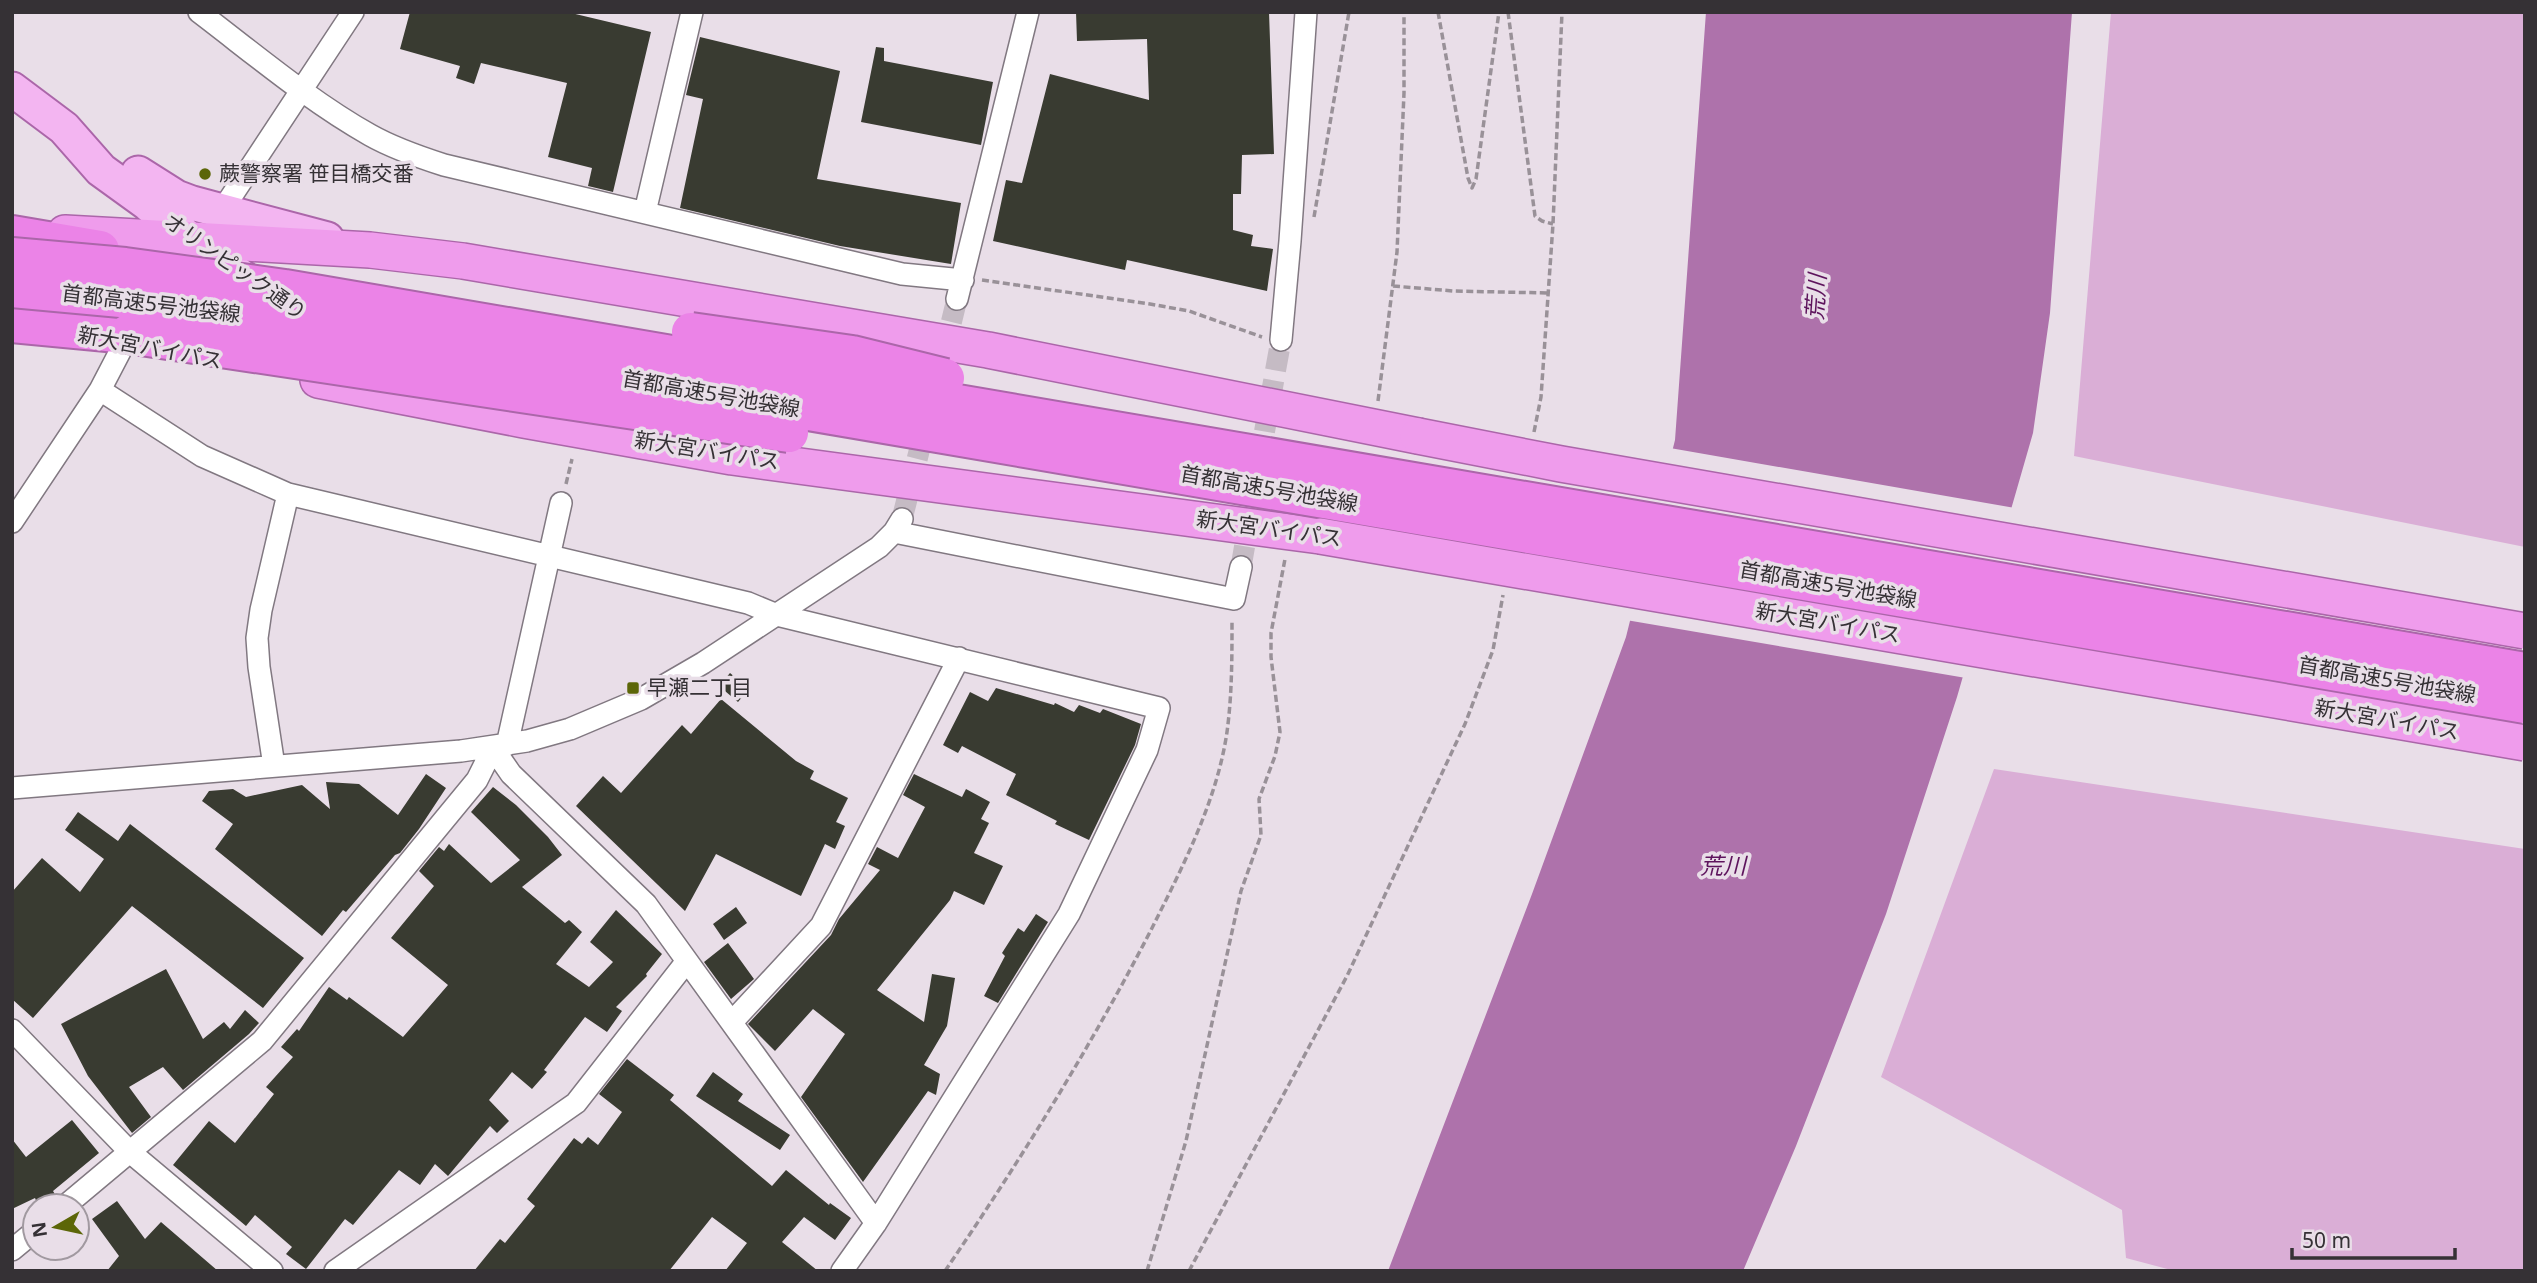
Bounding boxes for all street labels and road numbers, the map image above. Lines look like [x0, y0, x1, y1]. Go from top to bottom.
street label: オリンピック通り [159, 207, 312, 326]
street label: 首都高速5号池袋線 [60, 278, 242, 328]
street label: 新大宮バイパス [76, 319, 225, 375]
street label: 首都高速5号池袋線 [620, 364, 802, 422]
street label: 新大宮バイパス [633, 425, 782, 475]
street label: 首都高速5号池袋線 [1178, 459, 1360, 517]
street label: 新大宮バイパス [1195, 504, 1344, 552]
street label: 首都高速5号池袋線 [1737, 555, 1919, 613]
street label: 新大宮バイパス [1754, 596, 1903, 649]
street label: 首都高速5号池袋線 [2296, 650, 2478, 708]
street label: 新大宮バイパス [2313, 693, 2462, 746]

